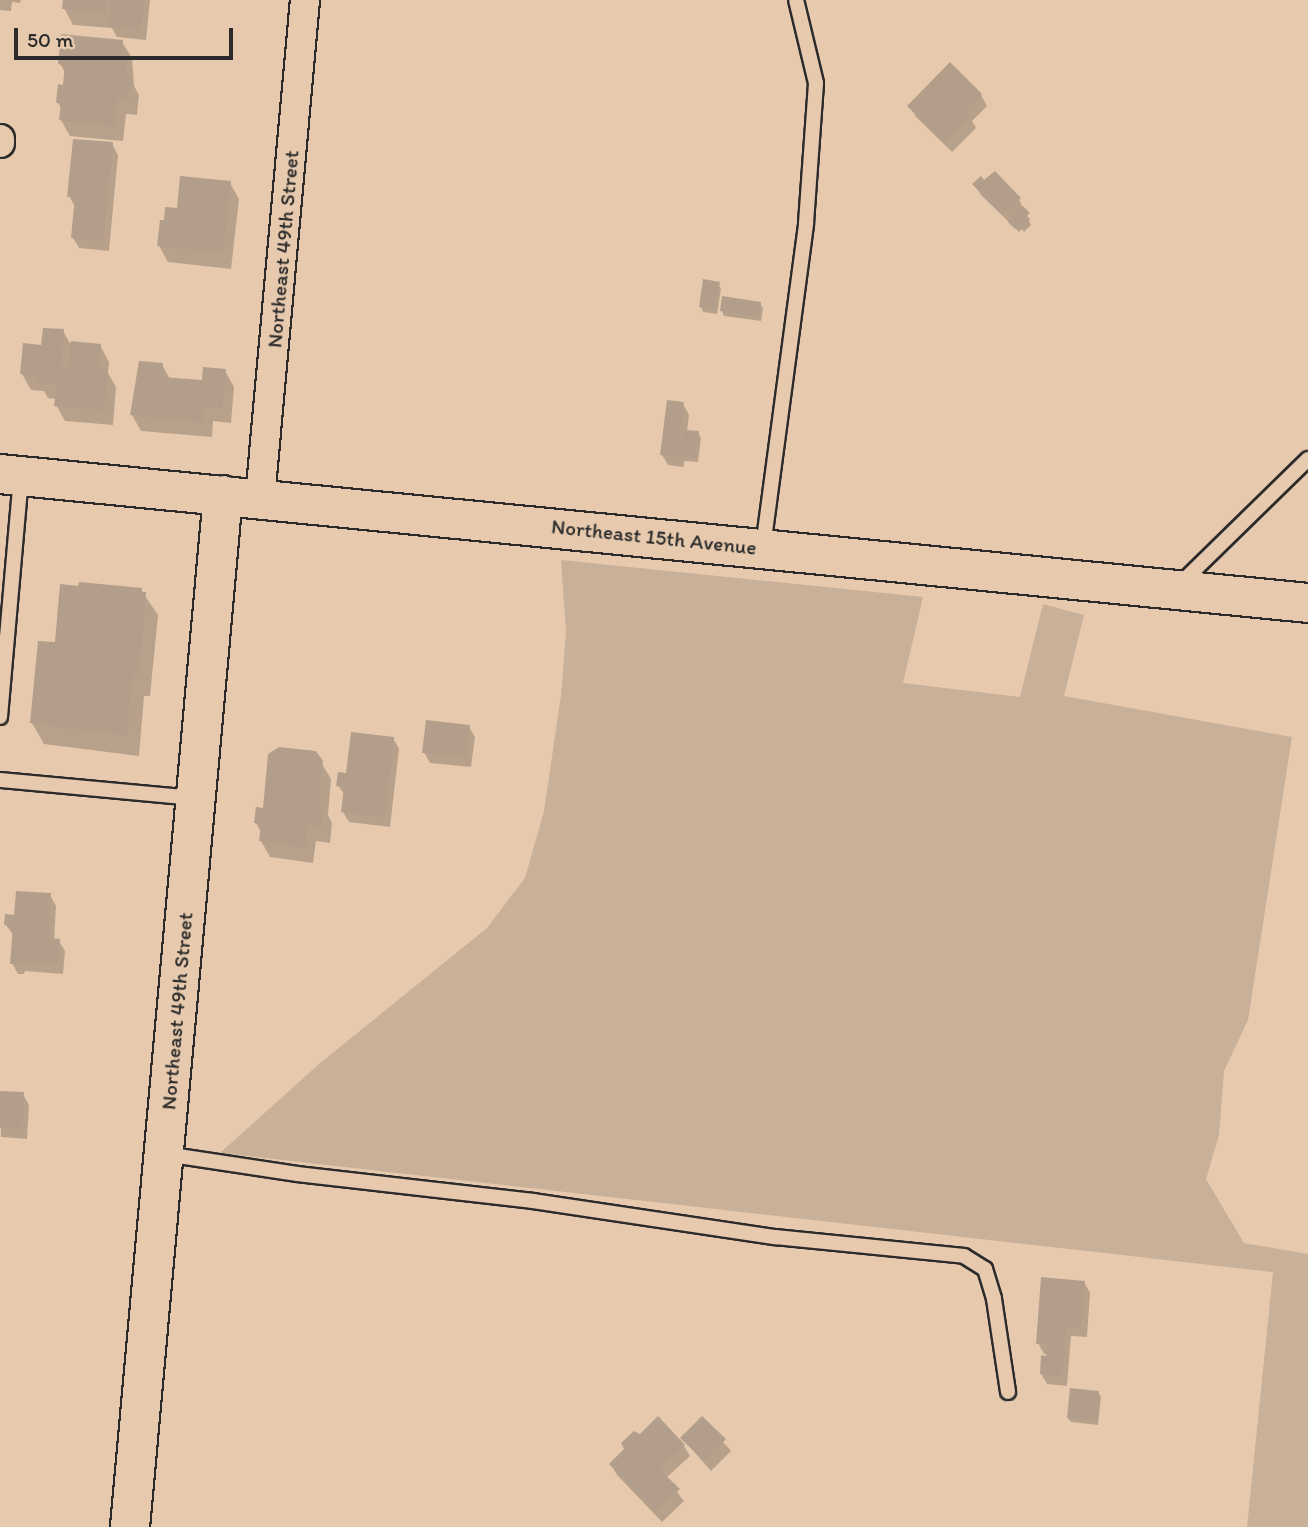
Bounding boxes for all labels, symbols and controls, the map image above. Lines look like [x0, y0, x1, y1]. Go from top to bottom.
scale bar [18, 14, 236, 58]
text: 50 m [27, 27, 73, 52]
street label: Northeast 49th Street [262, 150, 304, 348]
street label: Northeast 15th Avenue [551, 514, 757, 560]
street label: Northeast 49th Street [156, 912, 198, 1110]

